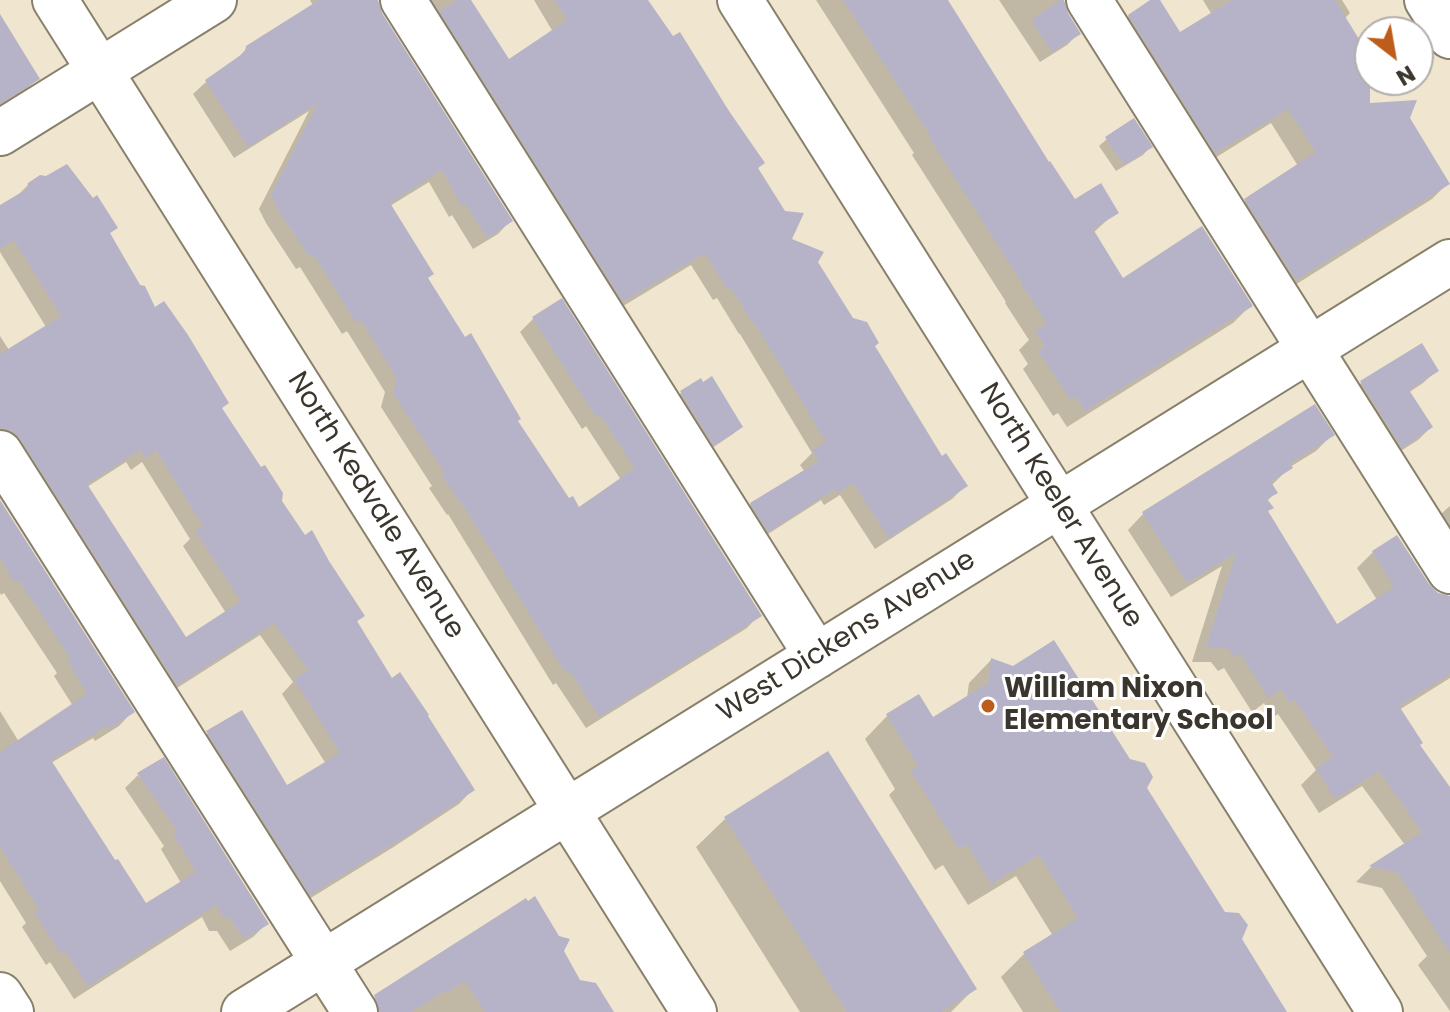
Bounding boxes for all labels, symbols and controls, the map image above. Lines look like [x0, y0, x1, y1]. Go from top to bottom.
north arrow [1354, 16, 1434, 96]
text: N [1391, 58, 1421, 93]
street label: North Kedvale Avenue [279, 366, 471, 646]
street label: North Keeler Avenue [971, 377, 1149, 635]
street label: West Dickens Avenue [712, 544, 982, 730]
place label: William Nixon Elementary School [1004, 673, 1273, 739]
marker: William Nixon Elementary School [979, 697, 997, 715]

